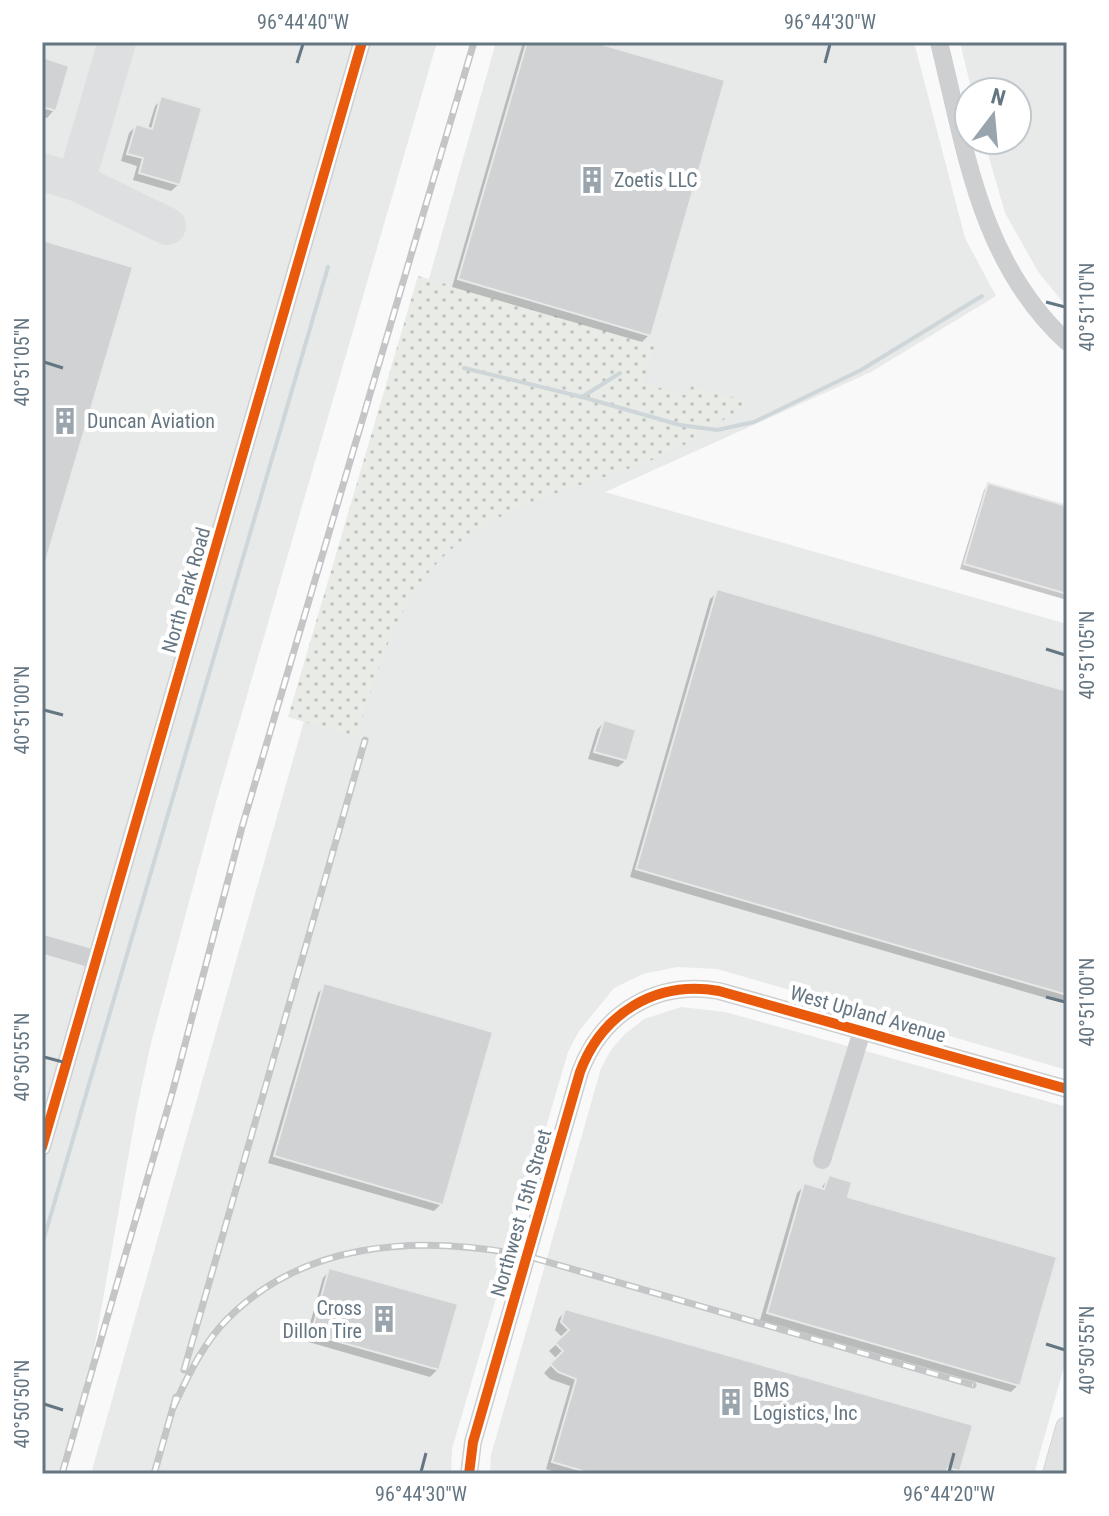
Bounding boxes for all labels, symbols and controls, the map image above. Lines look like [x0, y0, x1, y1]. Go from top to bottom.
text: 96°44'40"W [257, 10, 349, 34]
text: 96°44'30"W [784, 10, 876, 34]
north arrow [953, 76, 1033, 156]
text: N [988, 83, 1008, 111]
building icon: Zoetis LLC [577, 165, 607, 195]
place label: Zoetis LLC [614, 168, 698, 192]
text: 40°51'10"N [1075, 262, 1099, 352]
text: 40°51'05"N [10, 317, 34, 407]
building icon: Duncan Aviation [50, 406, 80, 436]
place label: Duncan Aviation [87, 409, 215, 433]
street label: North Park Road [157, 524, 215, 656]
text: 40°51'05"N [1075, 610, 1099, 700]
text: 40°51'00"N [10, 665, 34, 755]
text: 40°51'00"N [1075, 957, 1099, 1047]
street label: West Upland Avenue [787, 980, 949, 1048]
text: 40°50'55"N [10, 1012, 34, 1102]
street label: Northwest 15th Street [486, 1126, 556, 1300]
place label: Cross Dillon Tire [283, 1296, 362, 1343]
building icon: Cross Dillon Tire [369, 1304, 399, 1334]
text: 40°50'55"N [1075, 1305, 1099, 1395]
text: 40°50'50"N [10, 1359, 34, 1449]
place label: BMS Logistics, Inc [753, 1378, 857, 1425]
building icon: BMS Logistics, Inc [716, 1387, 746, 1417]
text: 96°44'30"W [375, 1482, 467, 1506]
text: 96°44'20"W [903, 1482, 995, 1506]

